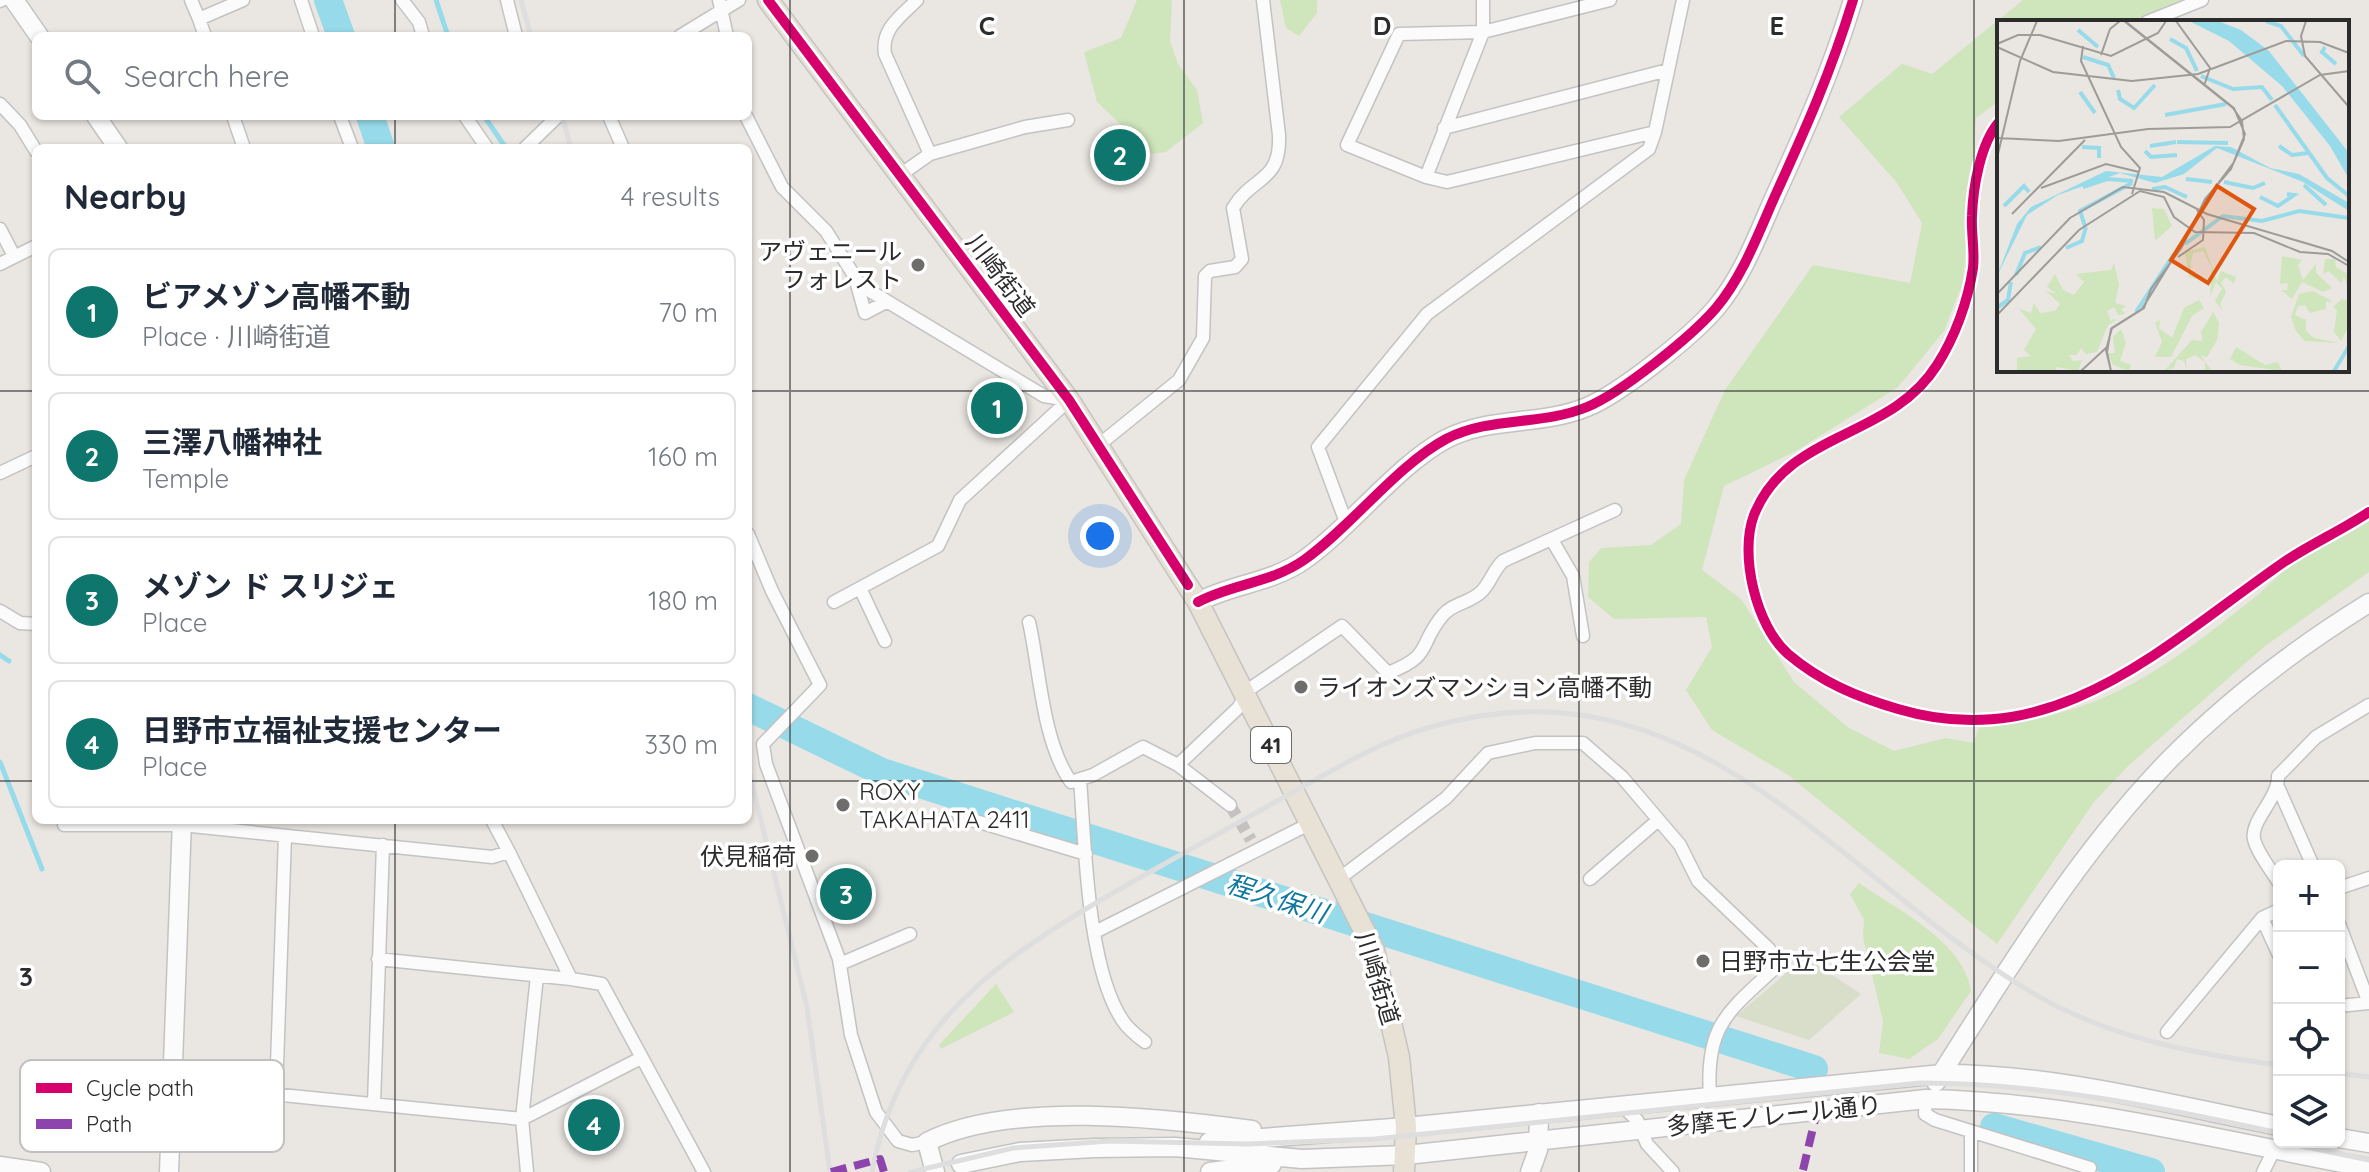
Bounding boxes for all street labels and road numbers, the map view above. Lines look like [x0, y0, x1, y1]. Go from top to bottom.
street label: 川崎街道 [960, 228, 1042, 322]
road number: 41 [1251, 727, 1291, 763]
street label: 川崎街道 [1350, 928, 1406, 1028]
street label: 多摩モノレール通り [1665, 1089, 1883, 1141]

